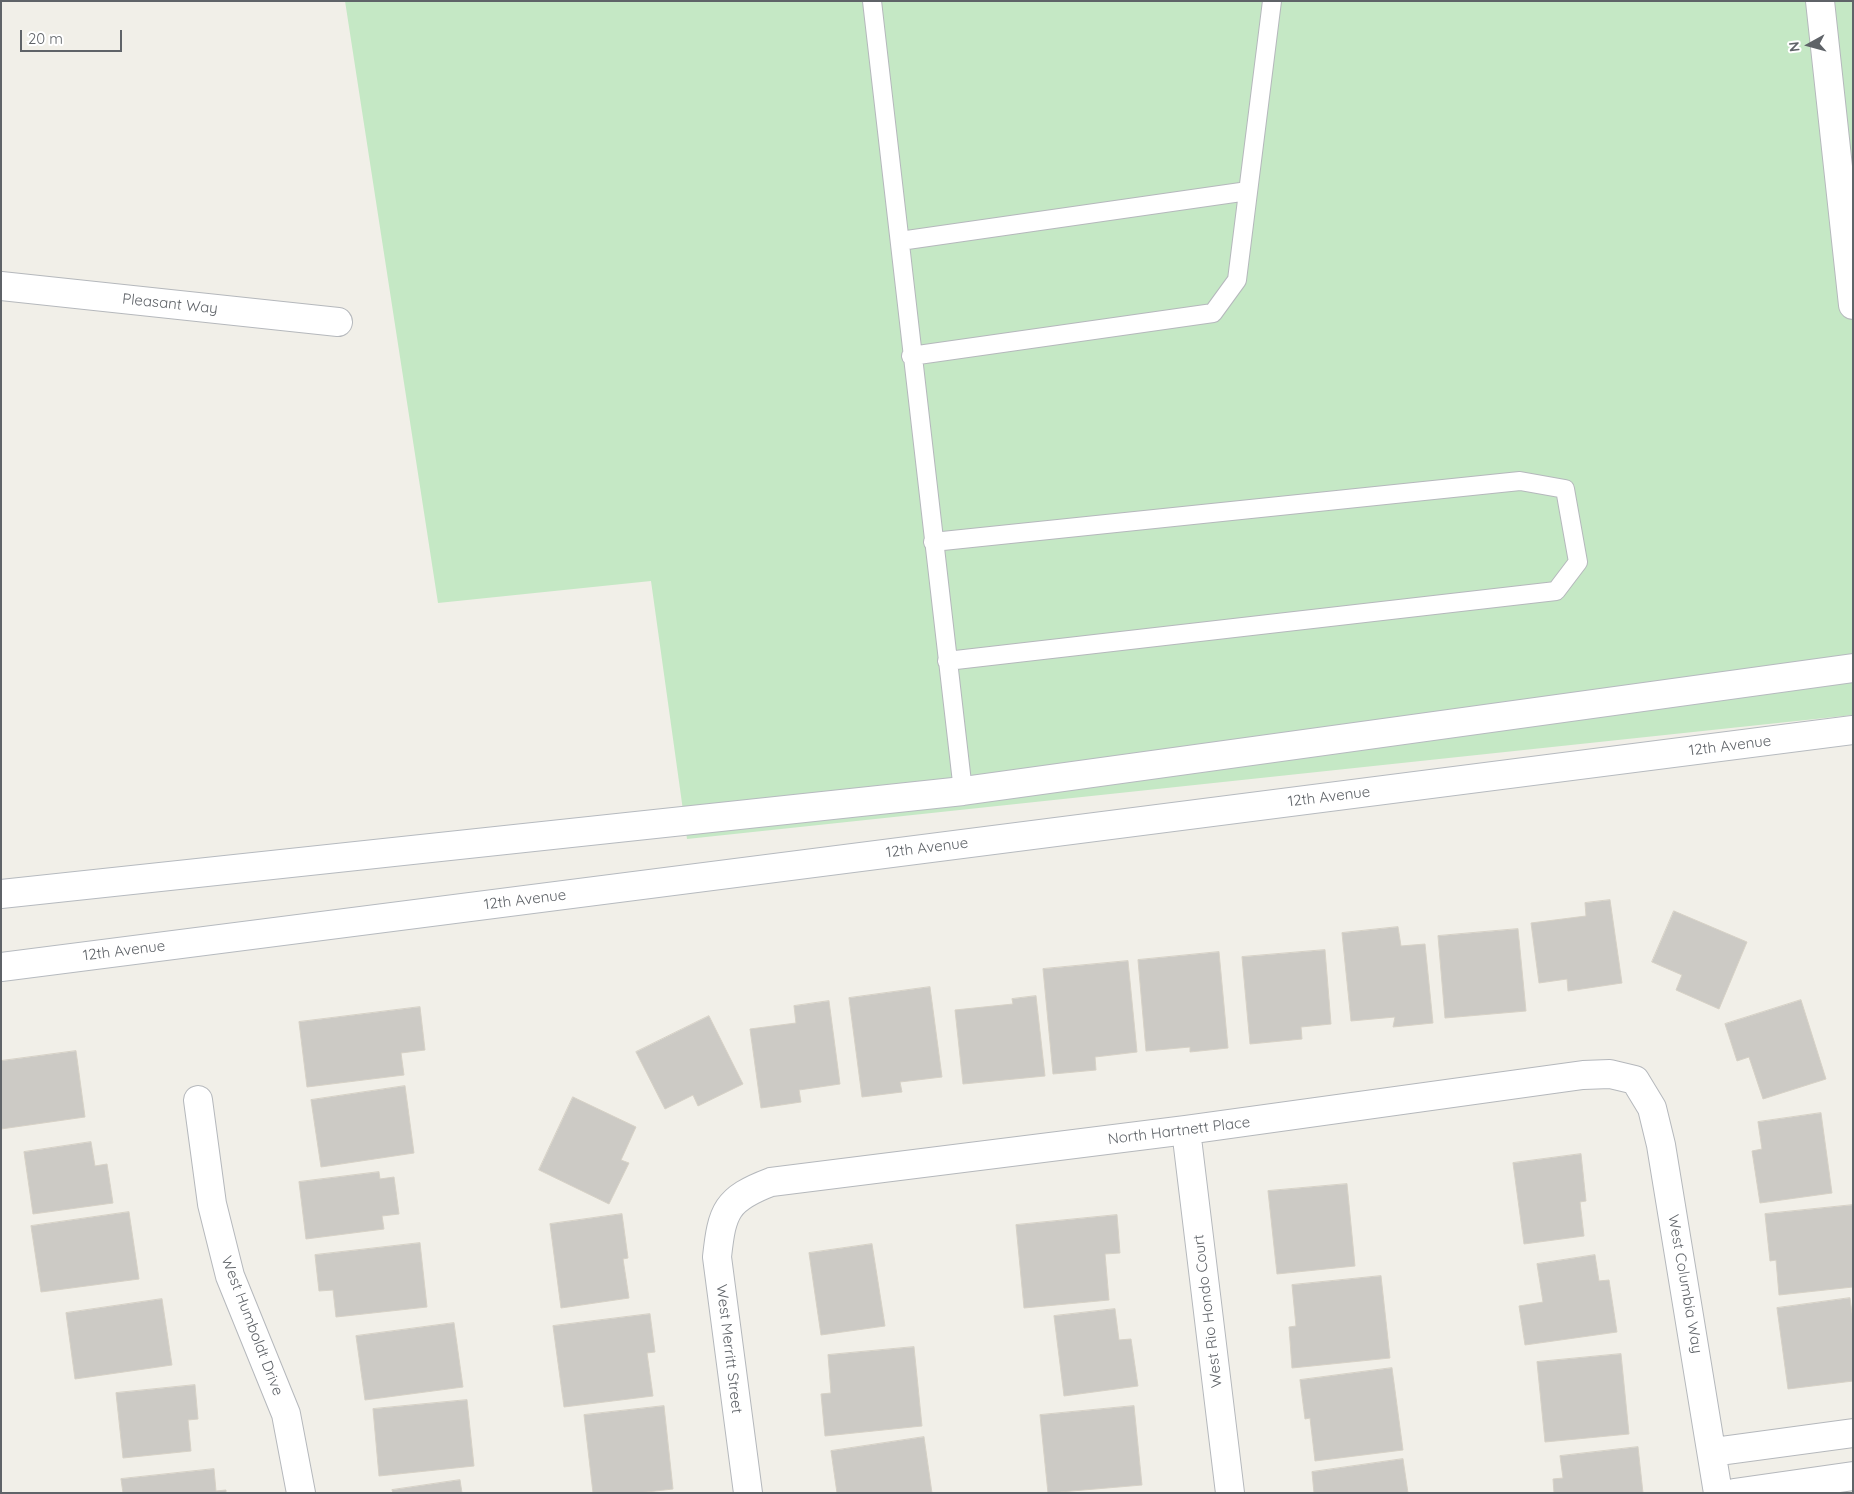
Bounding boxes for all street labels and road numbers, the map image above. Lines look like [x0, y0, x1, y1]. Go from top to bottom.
street label: Pleasant Way [121, 290, 219, 318]
street label: 12th Avenue [1688, 732, 1772, 760]
street label: 12th Avenue [1287, 783, 1371, 811]
street label: 12th Avenue [885, 834, 969, 862]
street label: 12th Avenue [483, 886, 567, 914]
street label: 12th Avenue [82, 937, 166, 965]
street label: North Hartnett Place [1107, 1113, 1251, 1149]
street label: West Columbia Way [1664, 1213, 1706, 1355]
street label: West Rio Hondo Court [1190, 1233, 1226, 1389]
street label: West Humboldt Drive [217, 1254, 287, 1398]
street label: West Merritt Street [712, 1283, 746, 1415]

